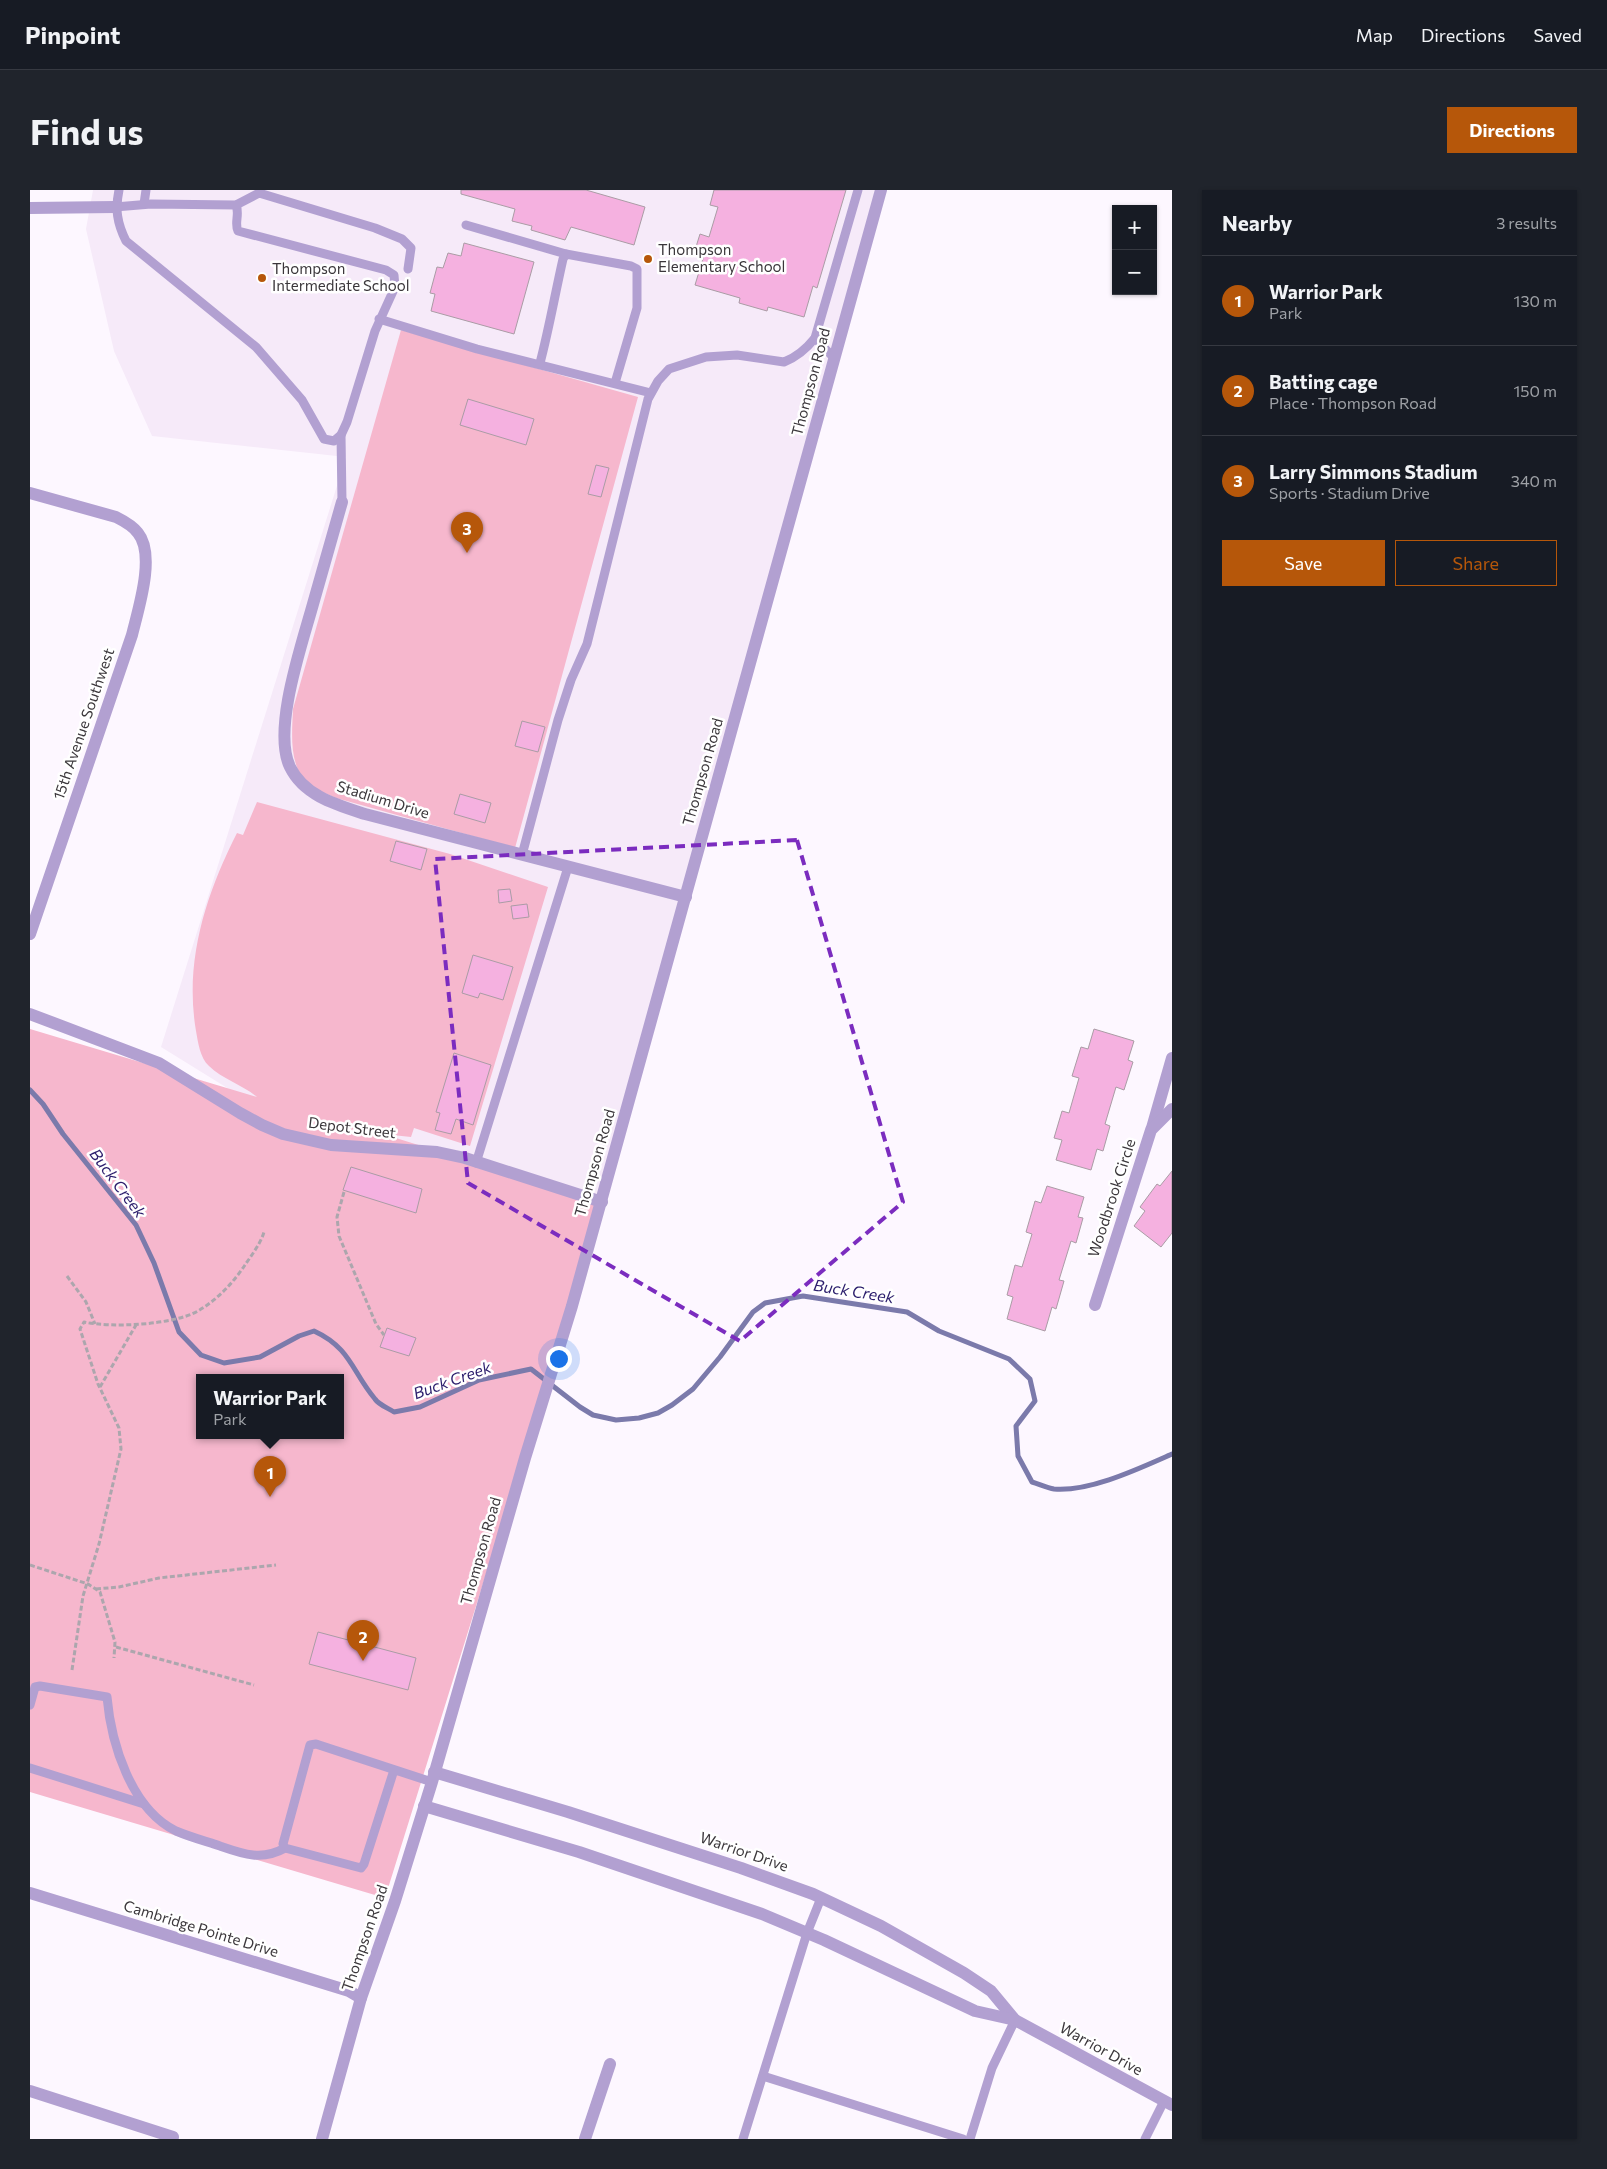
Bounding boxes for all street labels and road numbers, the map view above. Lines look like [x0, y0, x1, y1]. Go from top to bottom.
street label: Thompson Road [787, 326, 833, 438]
street label: 15th Avenue Southwest [49, 646, 117, 802]
street label: Thompson Road [678, 716, 726, 828]
street label: Stadium Drive [335, 776, 432, 822]
street label: Thompson Road [570, 1107, 618, 1219]
street label: Depot Street [307, 1113, 397, 1141]
street label: Woodbrook Circle [1083, 1136, 1139, 1259]
street label: Thompson Road [456, 1495, 504, 1607]
street label: Warrior Drive [698, 1828, 791, 1875]
street label: Thompson Road [337, 1882, 391, 1993]
street label: Cambridge Pointe Drive [122, 1896, 281, 1960]
street label: Warrior Drive [1057, 2018, 1146, 2078]

